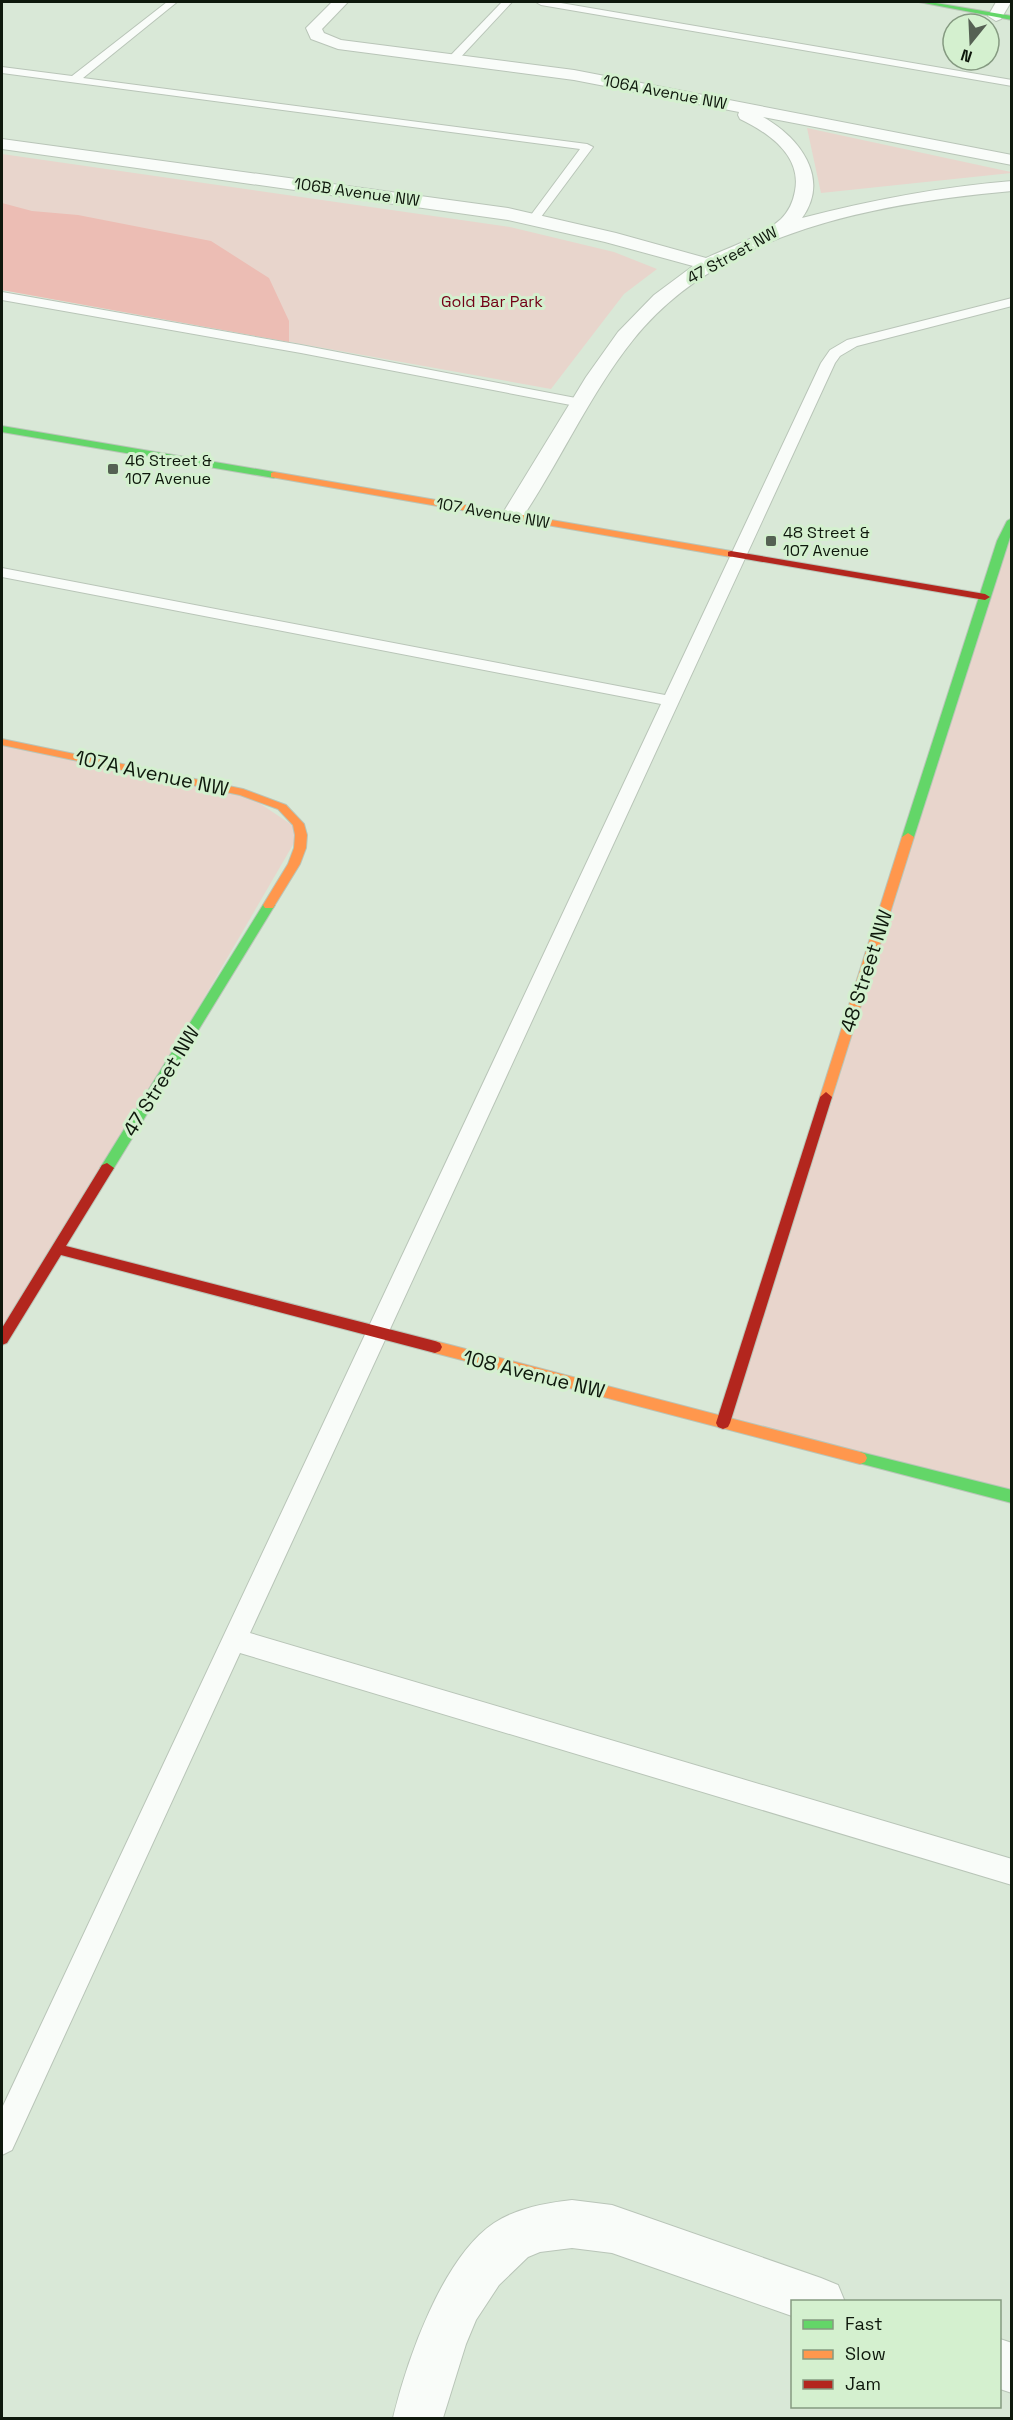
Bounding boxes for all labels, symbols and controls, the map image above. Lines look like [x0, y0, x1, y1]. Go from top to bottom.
north arrow [941, 12, 1001, 72]
text: N [958, 44, 975, 67]
street label: 106A Avenue NW [601, 70, 729, 114]
street label: 106B Avenue NW [293, 173, 421, 211]
street label: 47 Street NW [683, 222, 781, 288]
park label: Gold Bar Park [441, 291, 543, 312]
place label: 46 Street & 107 Avenue [125, 450, 212, 489]
marker: 46 Street & 107 Avenue [106, 462, 120, 476]
street label: 107 Avenue NW [435, 493, 551, 533]
place label: 48 Street & 107 Avenue [783, 522, 870, 561]
marker: 48 Street & 107 Avenue [764, 534, 778, 548]
street label: 107A Avenue NW [73, 744, 231, 802]
street label: 48 Street NW [834, 907, 898, 1035]
street label: 47 Street NW [117, 1021, 205, 1141]
street label: 108 Avenue NW [460, 1344, 608, 1404]
legend [791, 2300, 1001, 2408]
text: Fast [845, 2312, 882, 2335]
text: Slow [845, 2342, 886, 2365]
text: Jam [845, 2372, 881, 2395]

